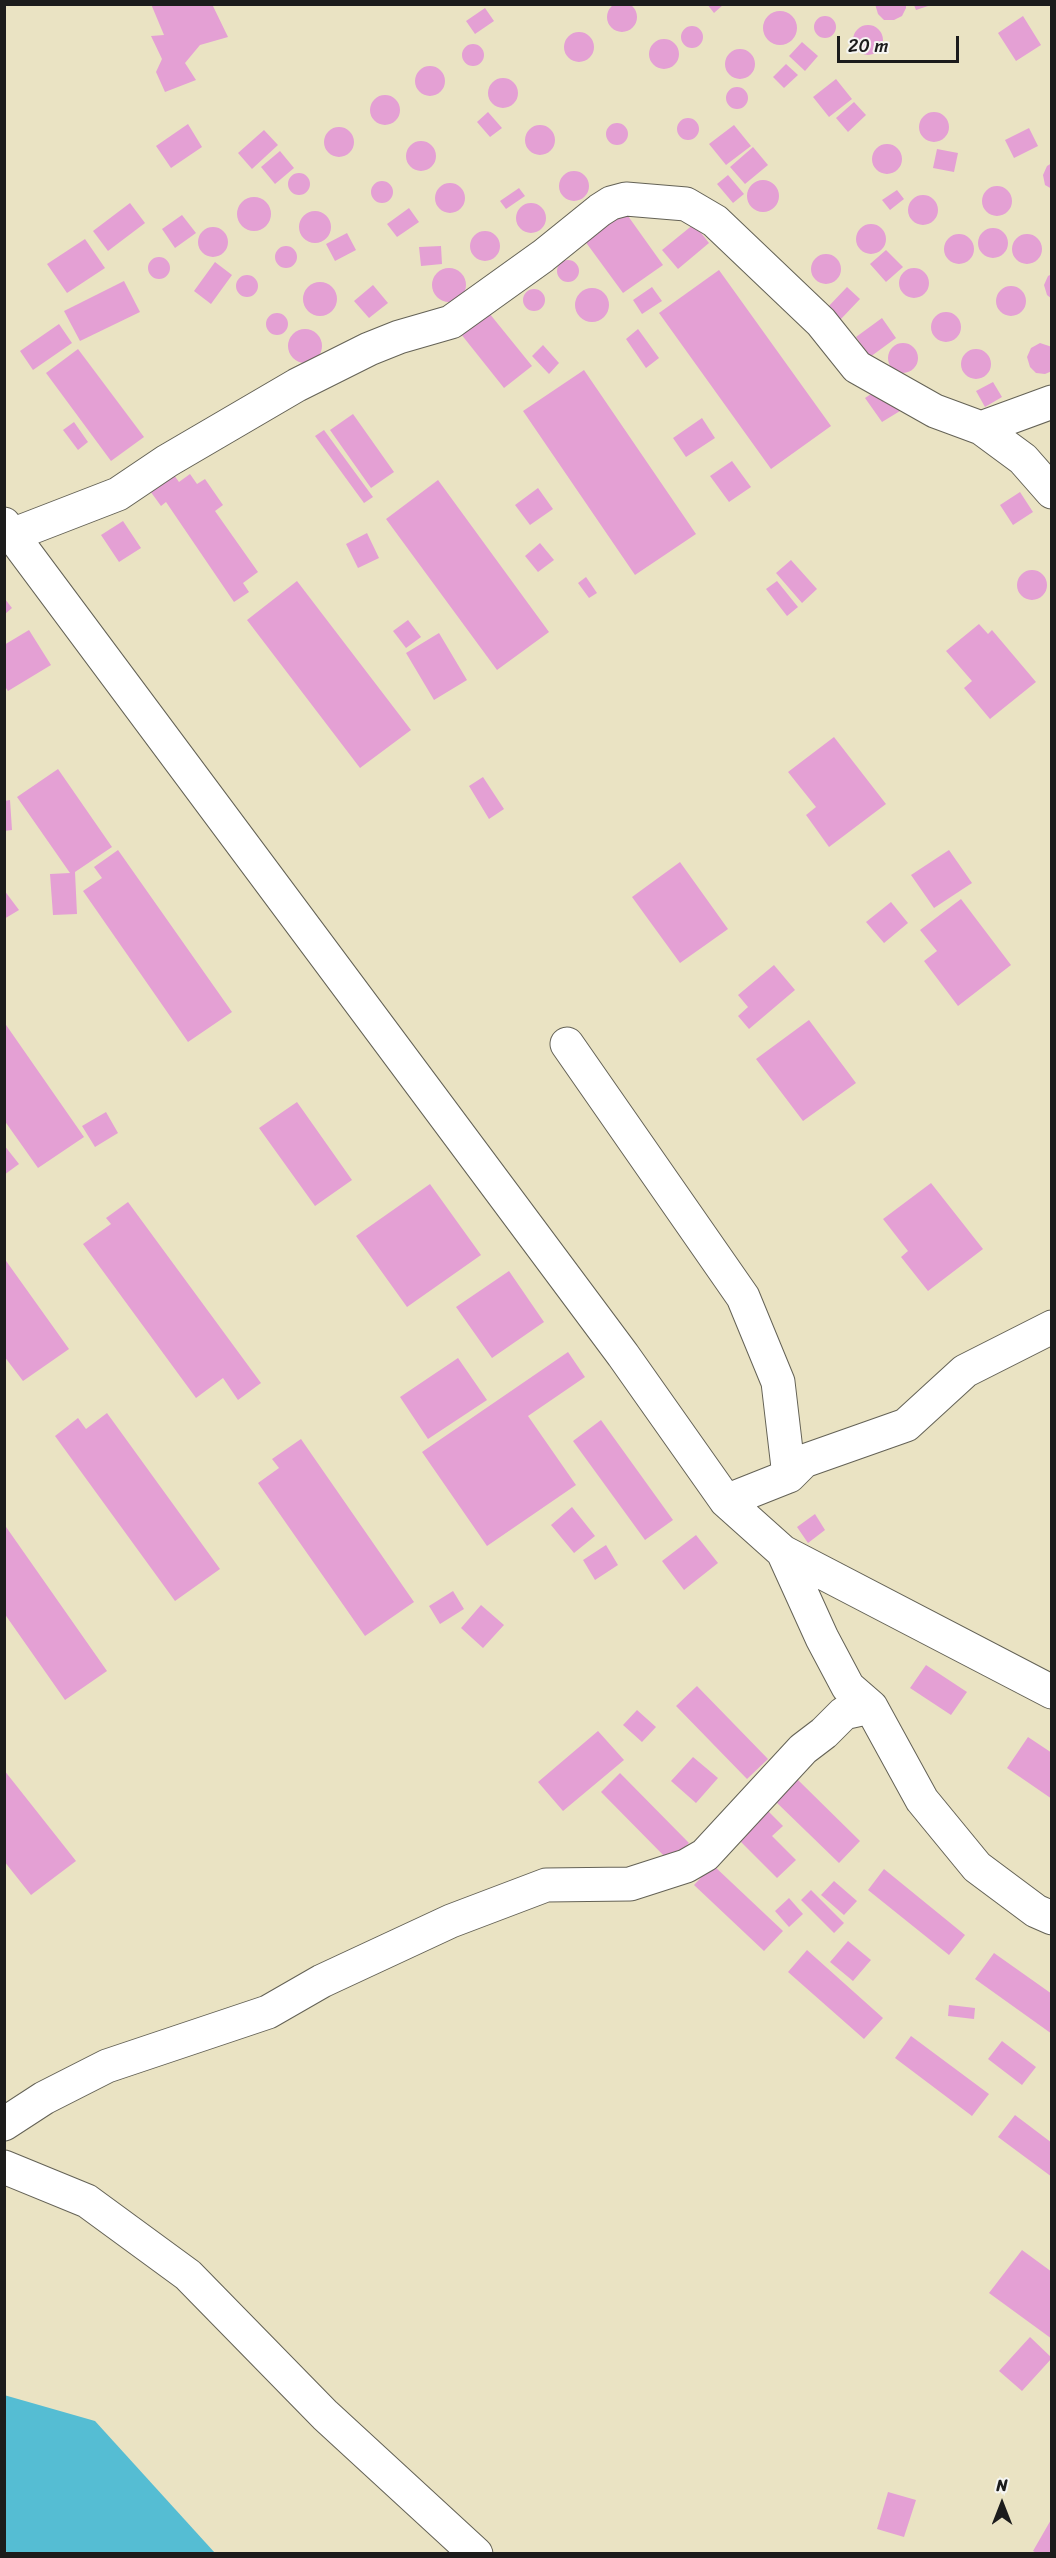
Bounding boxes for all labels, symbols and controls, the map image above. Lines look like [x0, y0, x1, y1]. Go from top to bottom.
scale bar [840, 24, 962, 62]
text: 20 m [848, 30, 888, 62]
text: N [996, 2471, 1008, 2500]
north arrow [972, 2474, 1032, 2534]

